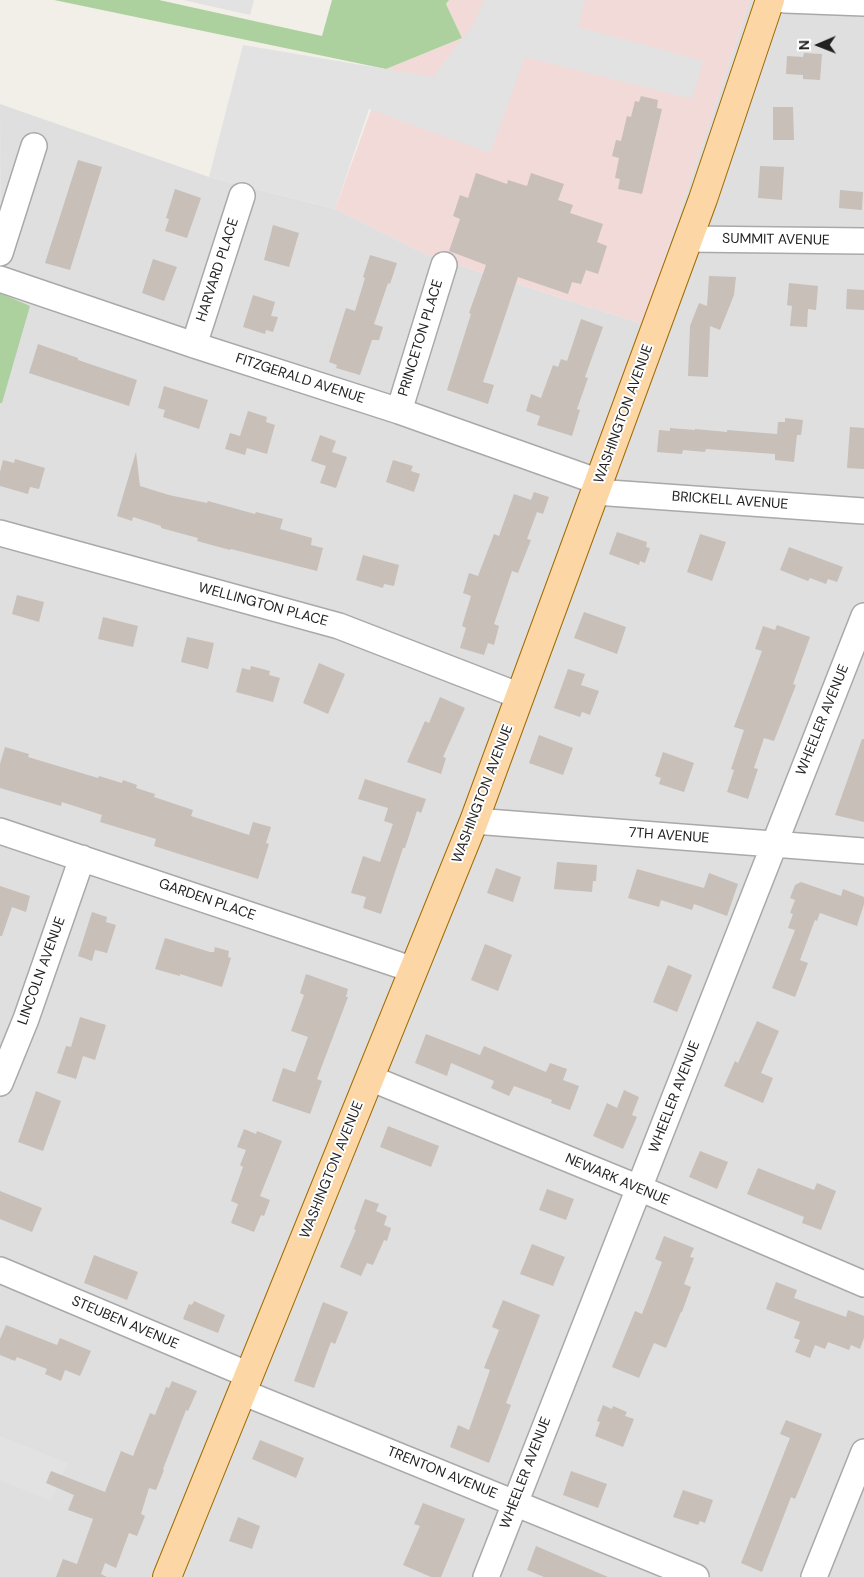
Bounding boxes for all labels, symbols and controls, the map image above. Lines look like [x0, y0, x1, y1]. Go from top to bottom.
north arrow [794, 20, 844, 70]
text: N [795, 40, 813, 51]
street label: HARVARD PLACE [193, 216, 243, 324]
street label: SUMMIT AVENUE [722, 231, 830, 249]
street label: PRINCETON PLACE [395, 278, 447, 398]
street label: WASHINGTON AVENUE [591, 342, 657, 486]
street label: FITZGERALD AVENUE [233, 350, 367, 408]
street label: BRICKELL AVENUE [671, 489, 789, 513]
street label: WELLINGTON PLACE [196, 580, 330, 630]
street label: WHEELER AVENUE [793, 662, 853, 778]
street label: WASHINGTON AVENUE [449, 723, 517, 865]
street label: 7TH AVENUE [628, 825, 710, 847]
street label: GARDEN PLACE [156, 876, 258, 924]
street label: LINCOLN AVENUE [15, 915, 69, 1027]
street label: WHEELER AVENUE [646, 1039, 704, 1155]
street label: WASHINGTON AVENUE [297, 1099, 367, 1241]
street label: NEWARK AVENUE [562, 1150, 672, 1210]
street label: STEUBEN AVENUE [69, 1293, 181, 1353]
street label: WHEELER AVENUE [497, 1415, 555, 1531]
street label: TRENTON AVENUE [384, 1443, 500, 1503]

